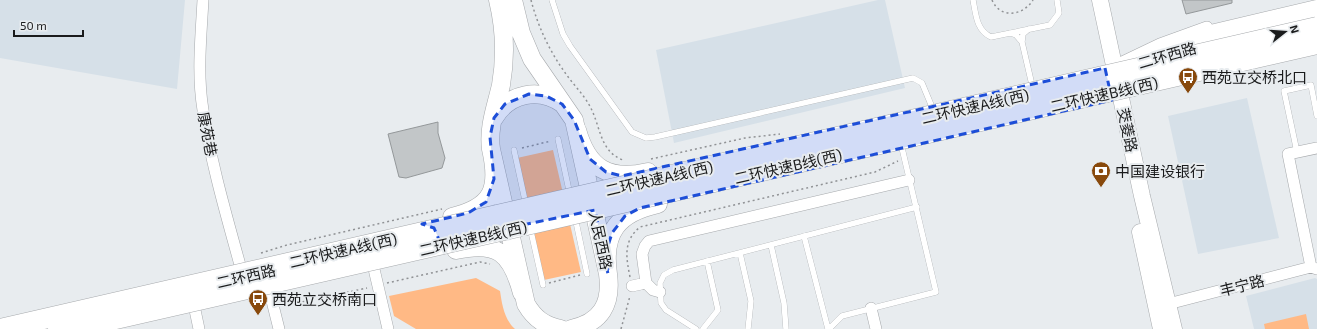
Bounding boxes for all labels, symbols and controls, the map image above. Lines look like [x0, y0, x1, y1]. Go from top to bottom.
scale bar [14, 12, 83, 38]
north arrow [1265, 12, 1305, 52]
text: 50 m [20, 18, 47, 32]
text: N [1288, 23, 1302, 35]
street label: 二环西路 [1136, 38, 1198, 72]
bus stop icon: 西苑立交桥北口 [1177, 66, 1199, 94]
place label: 西苑立交桥北口 [1202, 68, 1307, 86]
street label: 二环快速B线(西) [1048, 73, 1160, 115]
street label: 二环快速A线(西) [919, 85, 1031, 127]
street label: 茭菱路 [1115, 106, 1141, 154]
street label: 康苑巷 [195, 110, 221, 158]
street label: 二环快速B线(西) [732, 145, 844, 187]
street label: 二环快速A线(西) [603, 157, 715, 199]
bank icon: 中国建设银行 [1090, 160, 1112, 188]
place label: 中国建设银行 [1115, 162, 1205, 180]
street label: 人民西路 [586, 209, 616, 271]
street label: 二环快速B线(西) [417, 217, 529, 259]
street label: 二环快速A线(西) [287, 229, 399, 271]
street label: 二环西路 [215, 260, 277, 292]
street label: 丰宁路 [1218, 271, 1266, 299]
bus stop icon: 西苑立交桥南口 [247, 288, 269, 316]
place label: 西苑立交桥南口 [272, 290, 377, 308]

